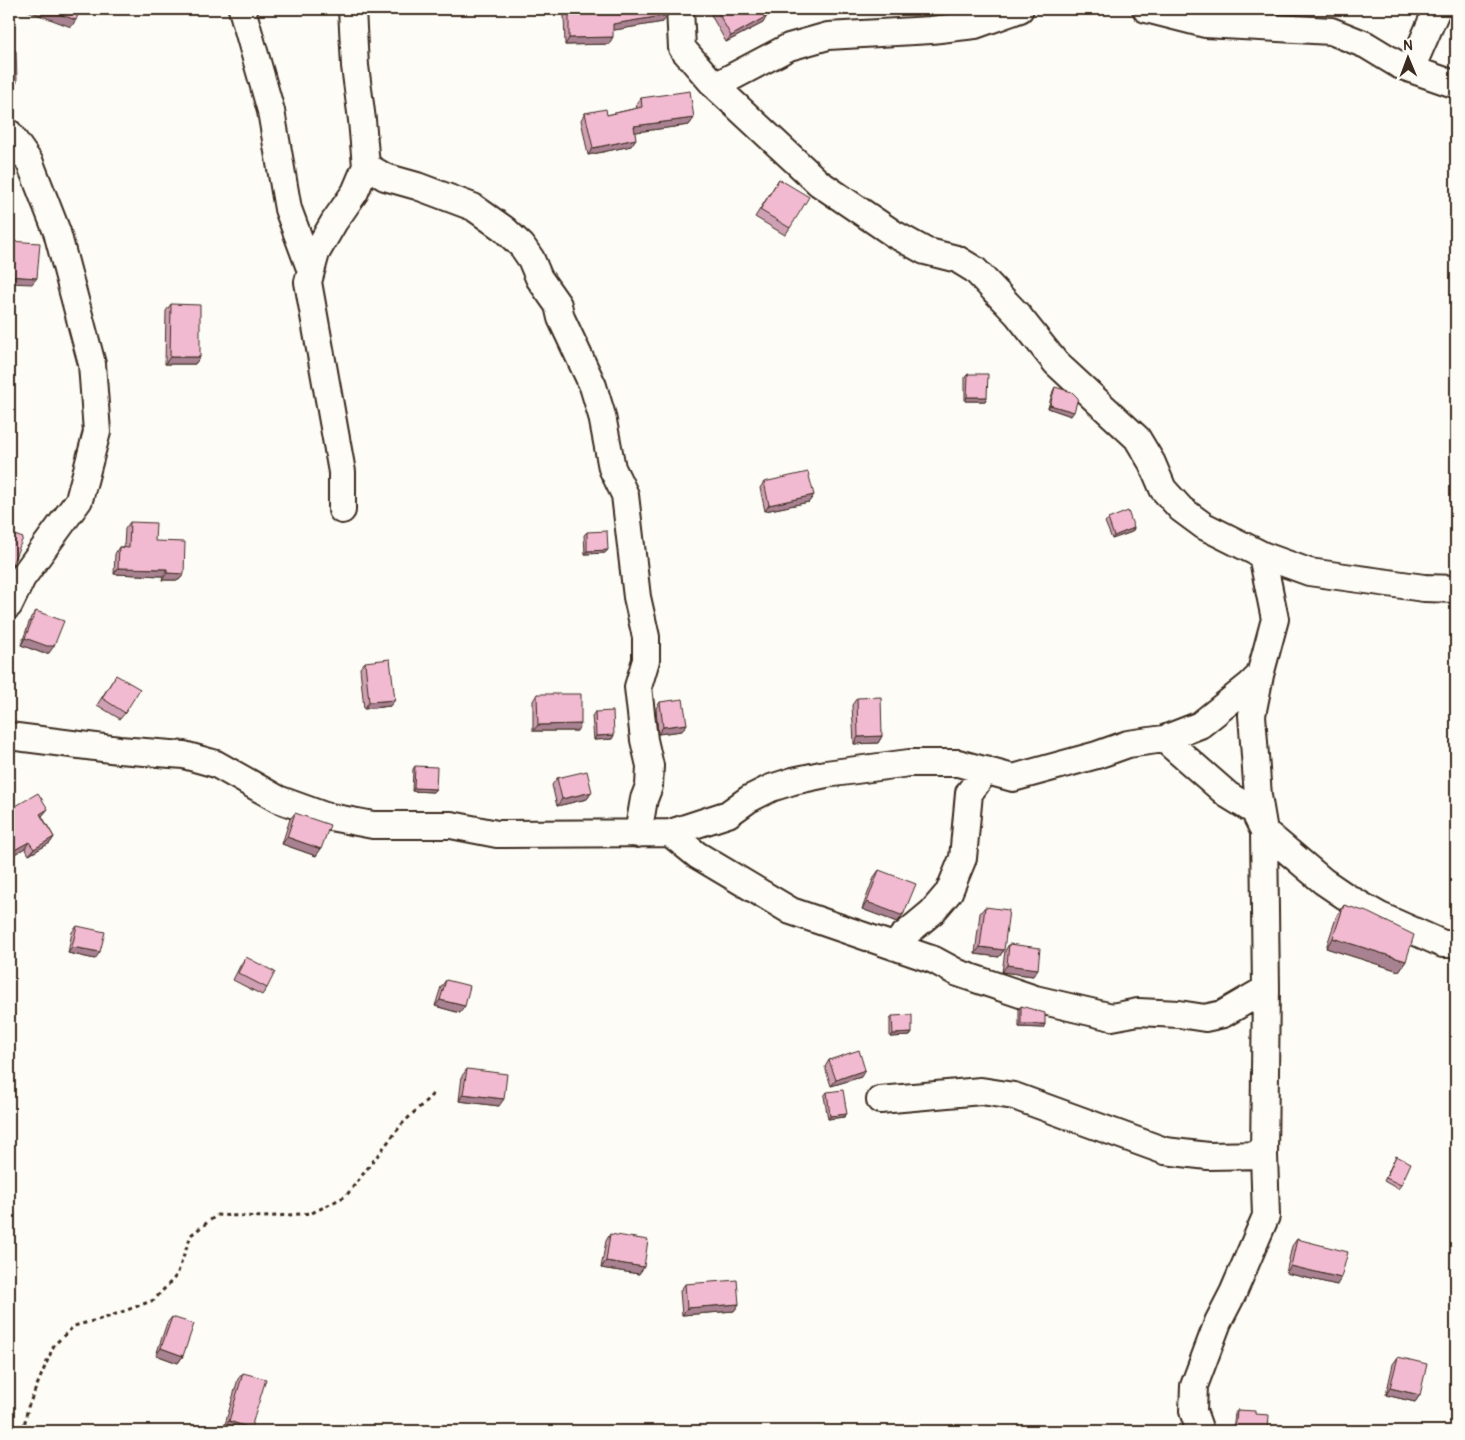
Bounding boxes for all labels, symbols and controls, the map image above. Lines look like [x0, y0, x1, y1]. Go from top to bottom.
north arrow [1382, 32, 1432, 82]
text: N [1403, 37, 1413, 54]

